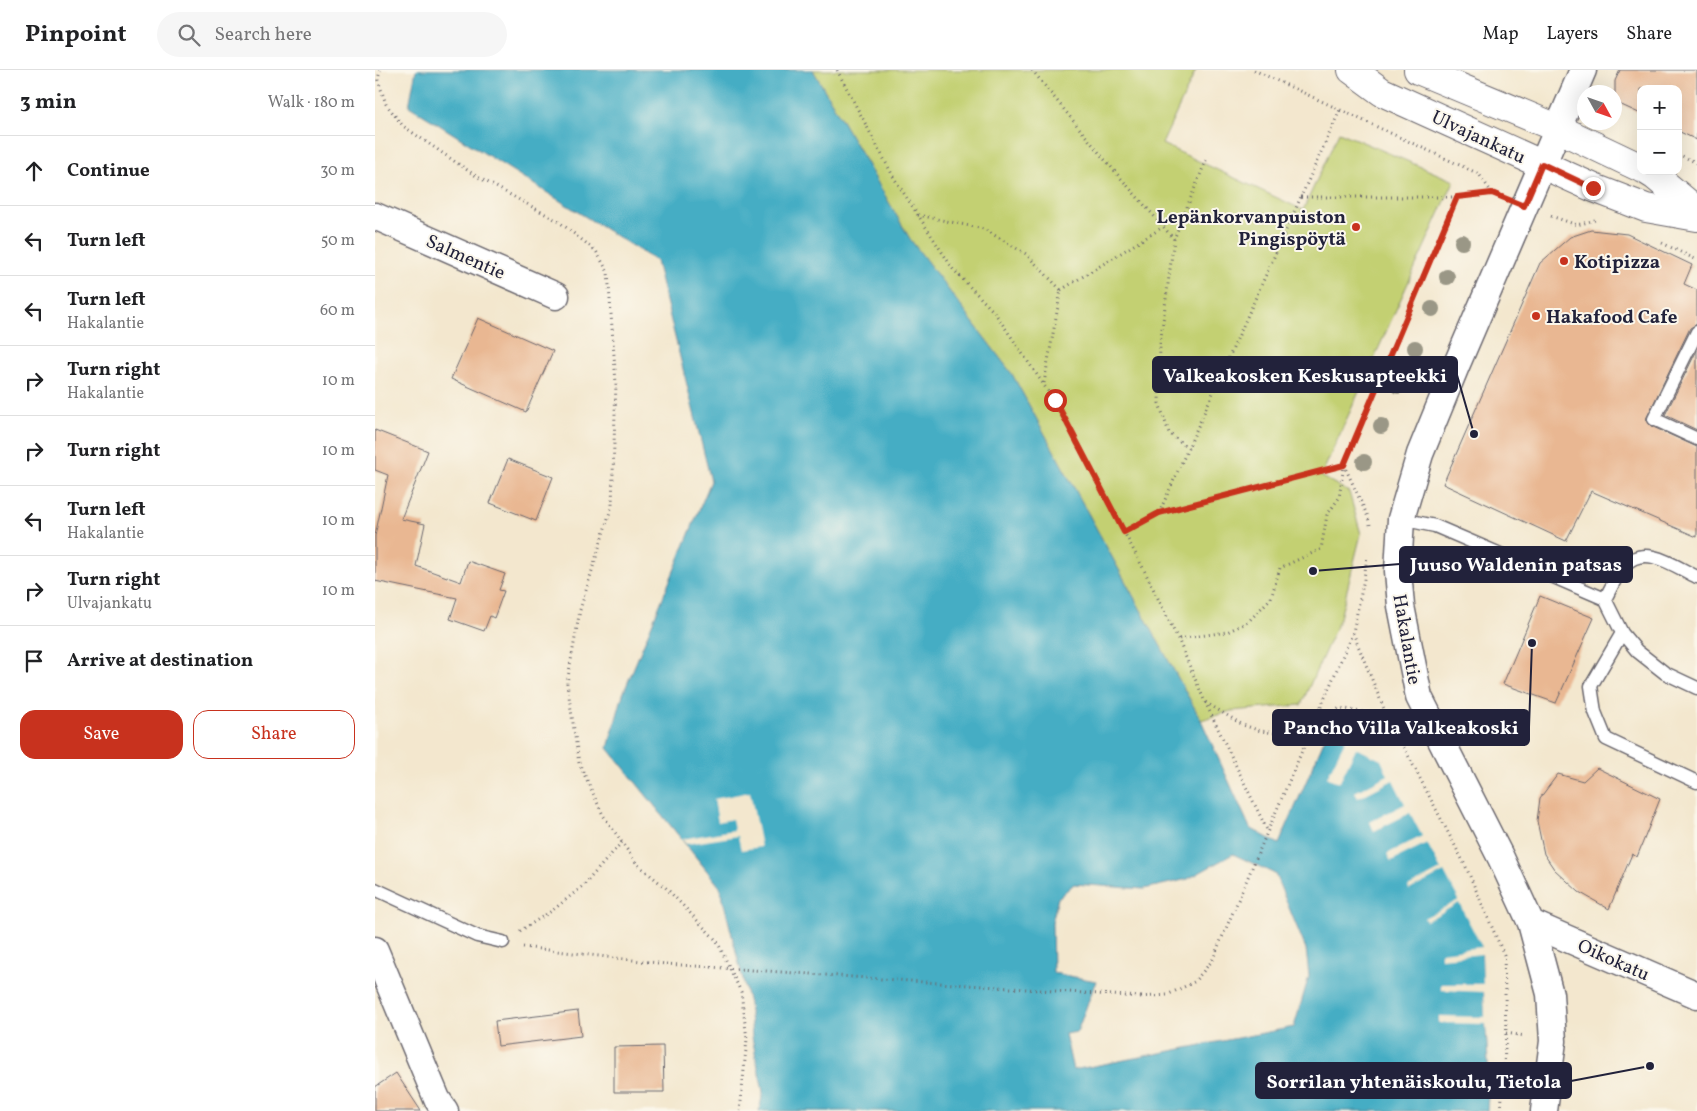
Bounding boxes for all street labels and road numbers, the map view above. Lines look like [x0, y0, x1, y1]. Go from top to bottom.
street label: Ulvajankatu [1427, 105, 1529, 171]
street label: Salmentie [421, 229, 509, 287]
street label: Hakalantie [1385, 592, 1427, 687]
street label: Oikokatu [1573, 933, 1653, 988]

